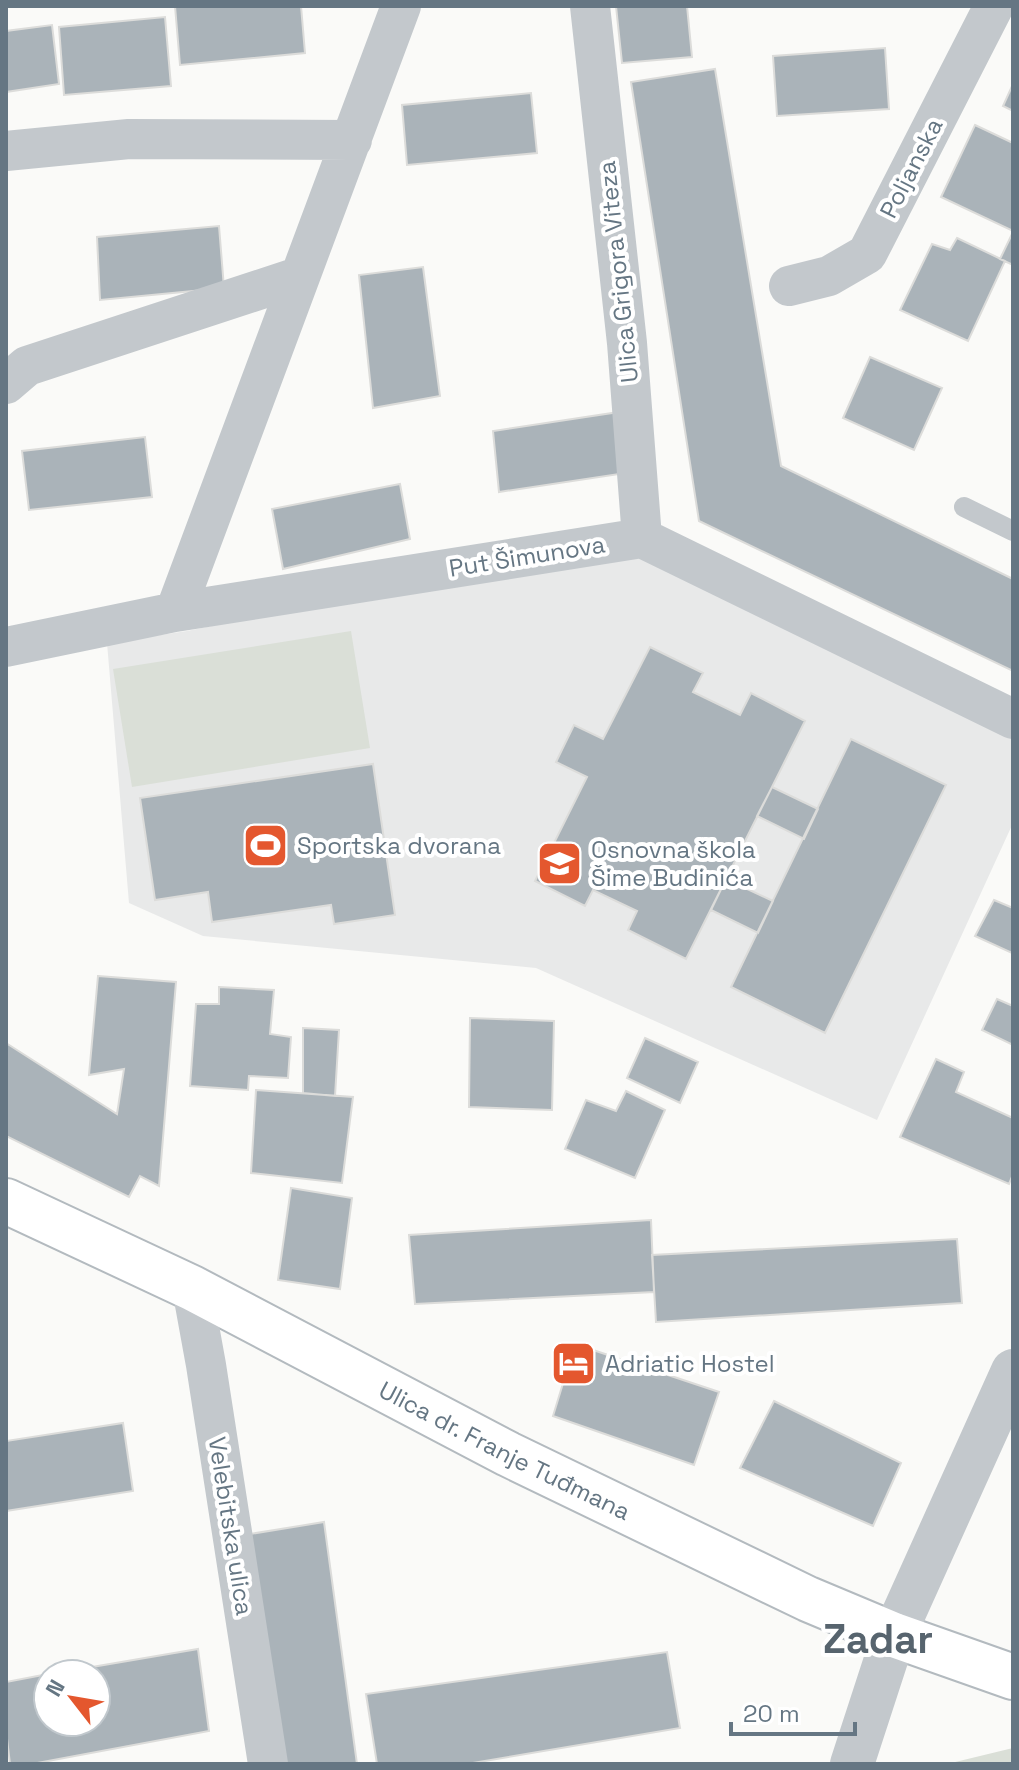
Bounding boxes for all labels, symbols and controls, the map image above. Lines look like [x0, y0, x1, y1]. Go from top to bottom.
street label: Poljanska [873, 113, 949, 223]
street label: Ulica Grigora Viteza [591, 159, 645, 384]
street label: Put Šimunova [447, 528, 607, 584]
sports icon: Sportska dvorana [242, 821, 290, 869]
place label: Sportska dvorana [297, 830, 501, 861]
place label: Osnovna škola Šime Budinića [591, 834, 756, 893]
school or university icon: Osnovna škola Šime Budinića [536, 839, 584, 887]
hotel icon: Adriatic Hostel [550, 1339, 598, 1387]
place label: Adriatic Hostel [605, 1348, 775, 1379]
street label: Ulica dr. Franje Tuđmana [374, 1374, 636, 1527]
street label: Velebitska ulica [202, 1434, 260, 1618]
district label: Zadar [823, 1614, 933, 1665]
north arrow [32, 1658, 112, 1738]
text: N [39, 1674, 71, 1701]
scale bar [731, 1686, 855, 1736]
text: 20 m [743, 1698, 800, 1729]

